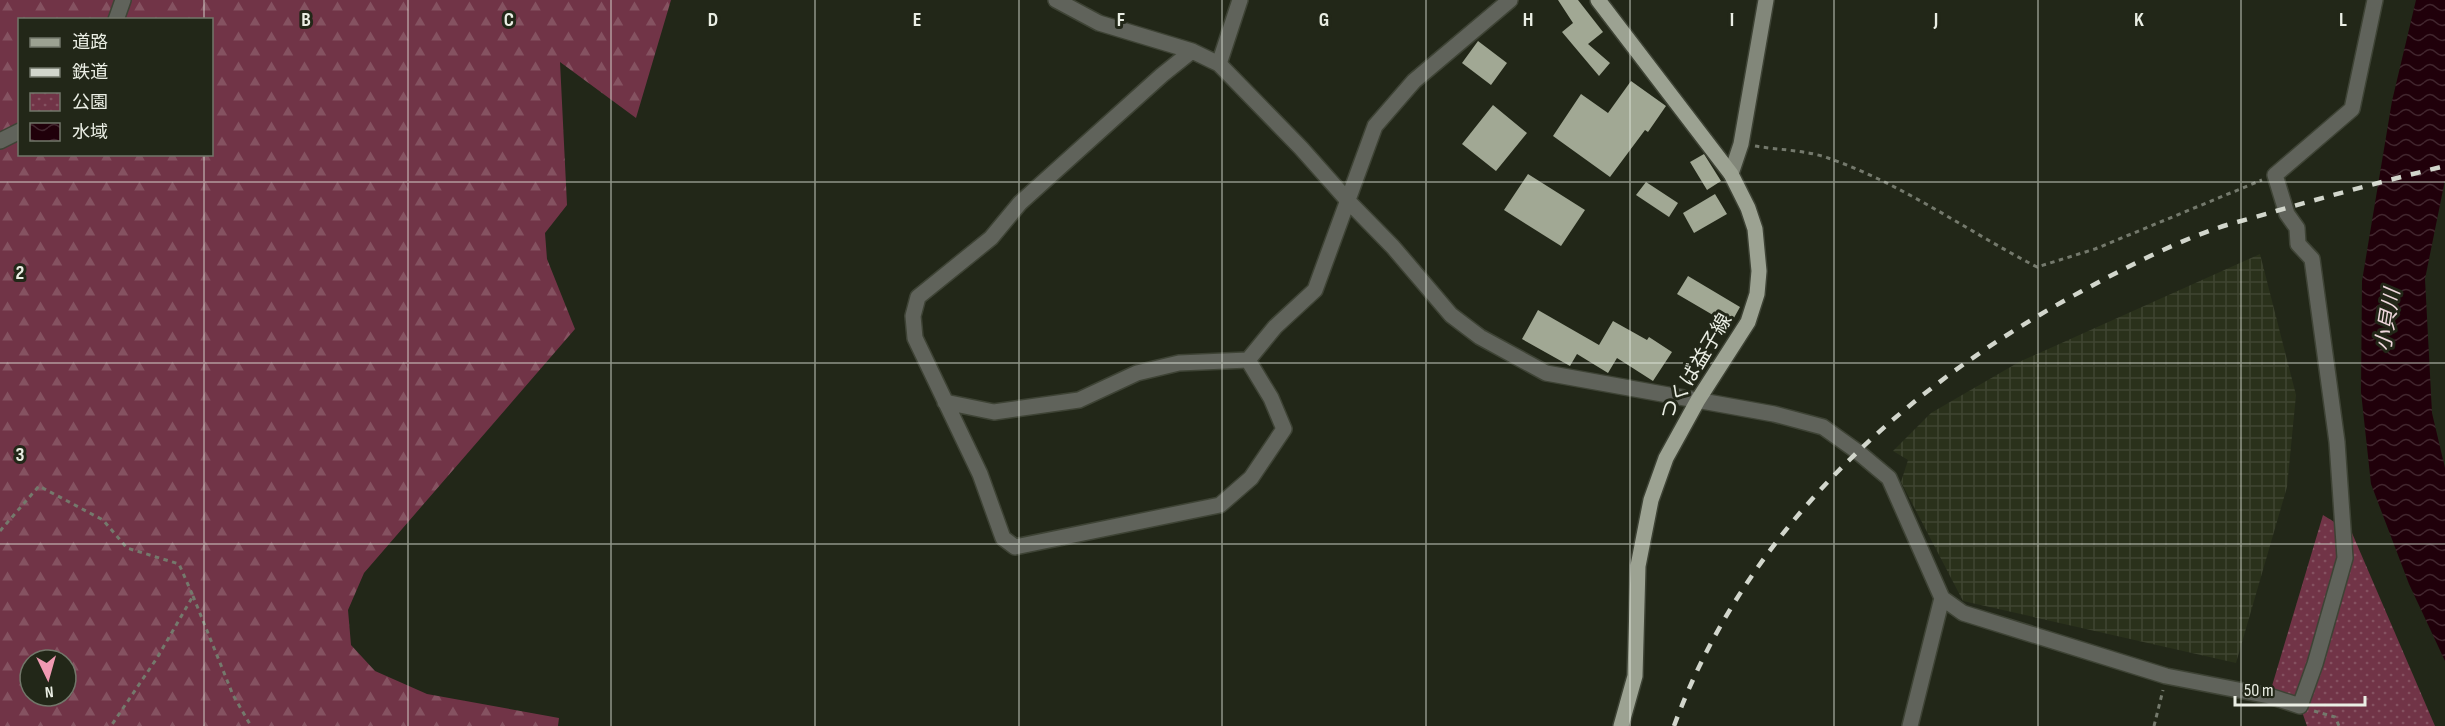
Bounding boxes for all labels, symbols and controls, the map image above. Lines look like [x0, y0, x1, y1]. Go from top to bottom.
text: B [301, 8, 311, 32]
text: C [504, 8, 514, 32]
text: D [708, 8, 718, 32]
text: E [913, 8, 921, 32]
text: F [1117, 8, 1125, 32]
text: G [1319, 8, 1329, 32]
text: H [1523, 8, 1533, 32]
text: I [1730, 8, 1734, 32]
text: J [1933, 8, 1938, 32]
text: K [2134, 8, 2144, 32]
text: L [2339, 8, 2347, 32]
legend [18, 18, 213, 156]
text: 道路 [72, 32, 108, 53]
text: 鉄道 [72, 62, 108, 83]
text: 公園 [72, 92, 108, 113]
text: 水域 [72, 122, 108, 143]
text: 2 [16, 261, 24, 285]
water label: 小貝川 [2371, 285, 2406, 353]
street label: つくば益子線 [1655, 309, 1737, 425]
text: 3 [16, 443, 25, 467]
north arrow [18, 648, 78, 708]
scale bar [2235, 669, 2366, 707]
text: 50 m [2244, 680, 2274, 701]
text: N [44, 682, 54, 701]

